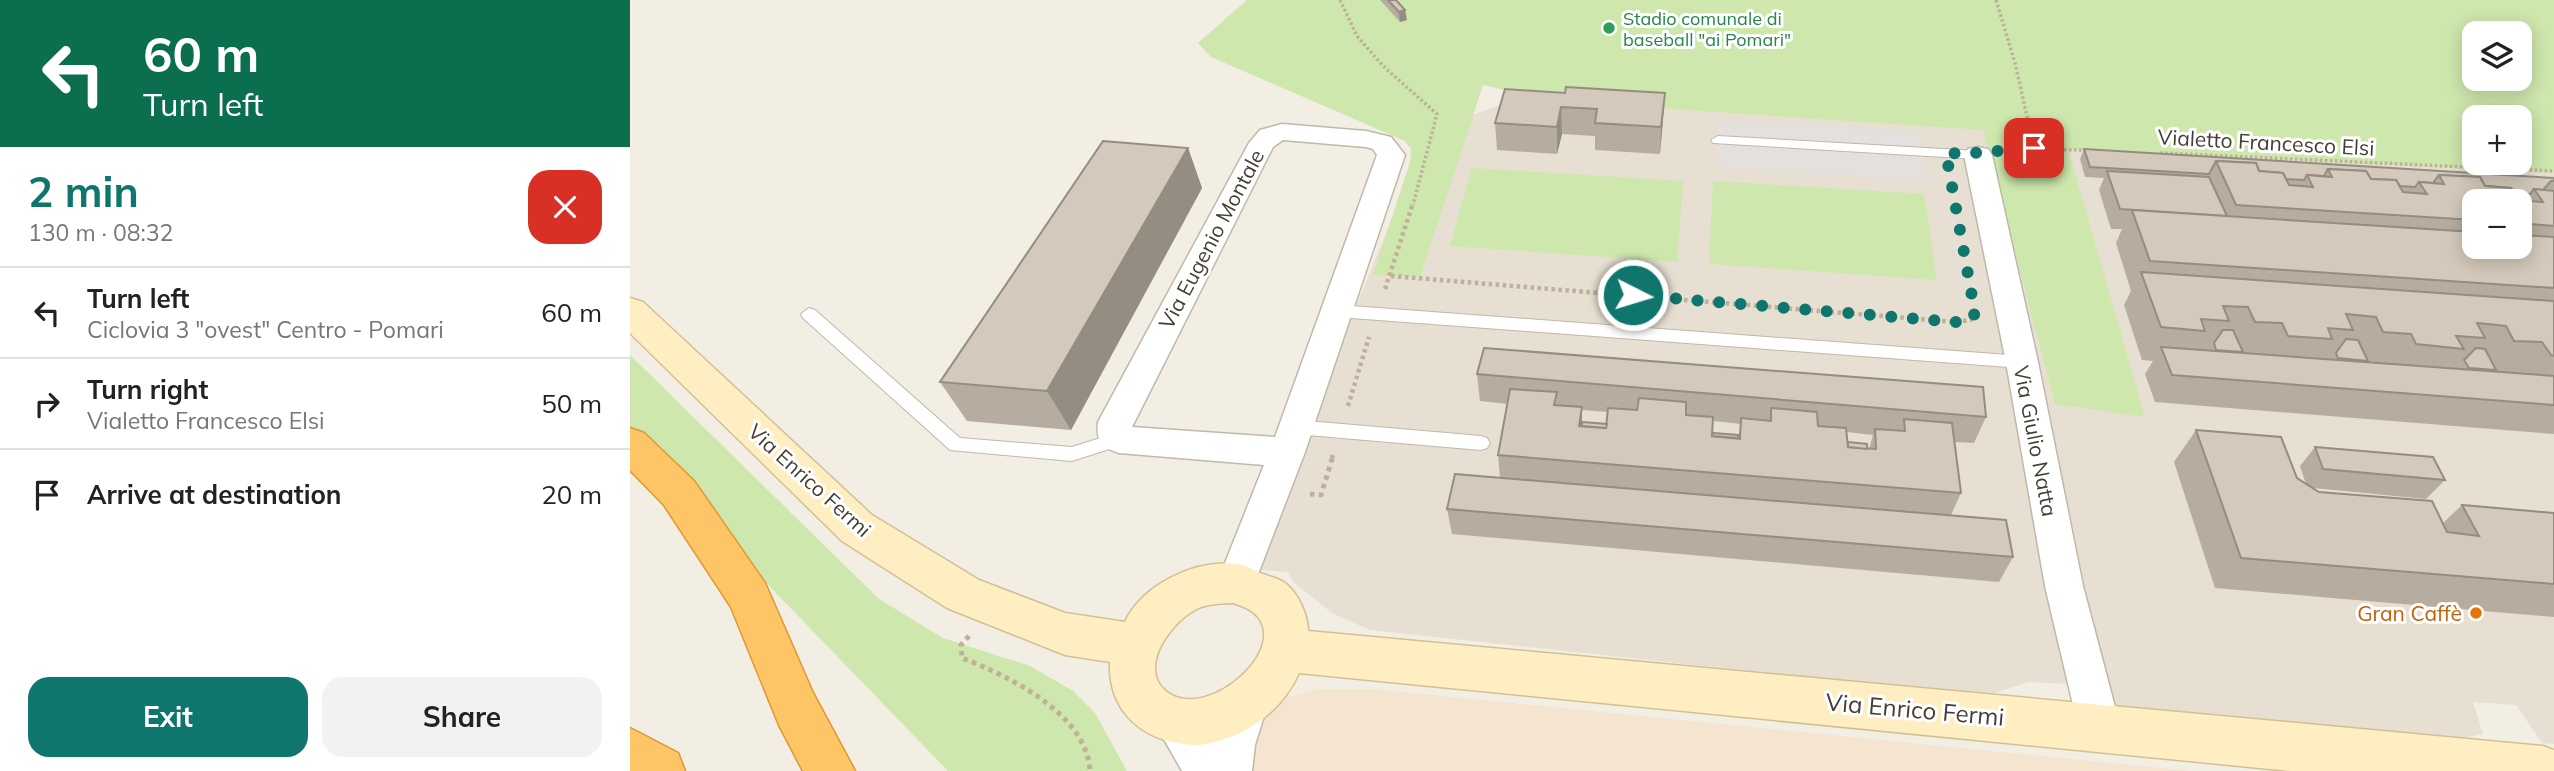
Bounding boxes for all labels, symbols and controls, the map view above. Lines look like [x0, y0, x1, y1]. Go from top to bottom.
place label: Stadio comunale di baseball "ai Pomari" [1623, 7, 1791, 51]
marker: Stadio comunale di baseball "ai Pomari" [1601, 20, 1617, 36]
map controls [2462, 21, 2532, 259]
button: layers [2462, 21, 2532, 91]
text: 60 m [143, 23, 259, 84]
icon: left [28, 28, 119, 119]
text: Turn left [143, 84, 263, 124]
button: + [2462, 105, 2532, 175]
pin [2004, 118, 2064, 178]
street label: Vialetto Francesco Elsi [2157, 123, 2375, 161]
icon: arrive [2015, 129, 2053, 167]
street label: Via Eugenio Montale [1153, 145, 1269, 333]
text: 2 min [28, 165, 139, 218]
button: close [528, 170, 602, 244]
button: − [2462, 189, 2532, 259]
text: 130 m · 08:32 [28, 218, 173, 247]
position arrow [1596, 258, 1670, 332]
text: Turn left [87, 282, 189, 315]
icon: left [28, 294, 66, 332]
text: 60 m [541, 296, 602, 329]
text: Ciclovia 3 "ovest" Centro - Pomari [87, 315, 444, 344]
street label: Via Giulio Natta [2009, 363, 2063, 519]
text: Turn right [87, 373, 208, 406]
icon: right [28, 385, 66, 423]
text: 50 m [541, 387, 602, 420]
text: Vialetto Francesco Elsi [87, 406, 325, 435]
street label: Via Enrico Fermi [743, 418, 877, 542]
icon: arrive [28, 476, 66, 514]
text: Arrive at destination [87, 478, 342, 511]
text: 20 m [541, 478, 602, 511]
place label: Gran Caffè [2357, 600, 2462, 626]
marker: Gran Caffè [2468, 605, 2484, 621]
button: Exit [28, 677, 308, 757]
button: Share [322, 677, 602, 757]
street label: Via Enrico Fermi [1825, 686, 2005, 732]

